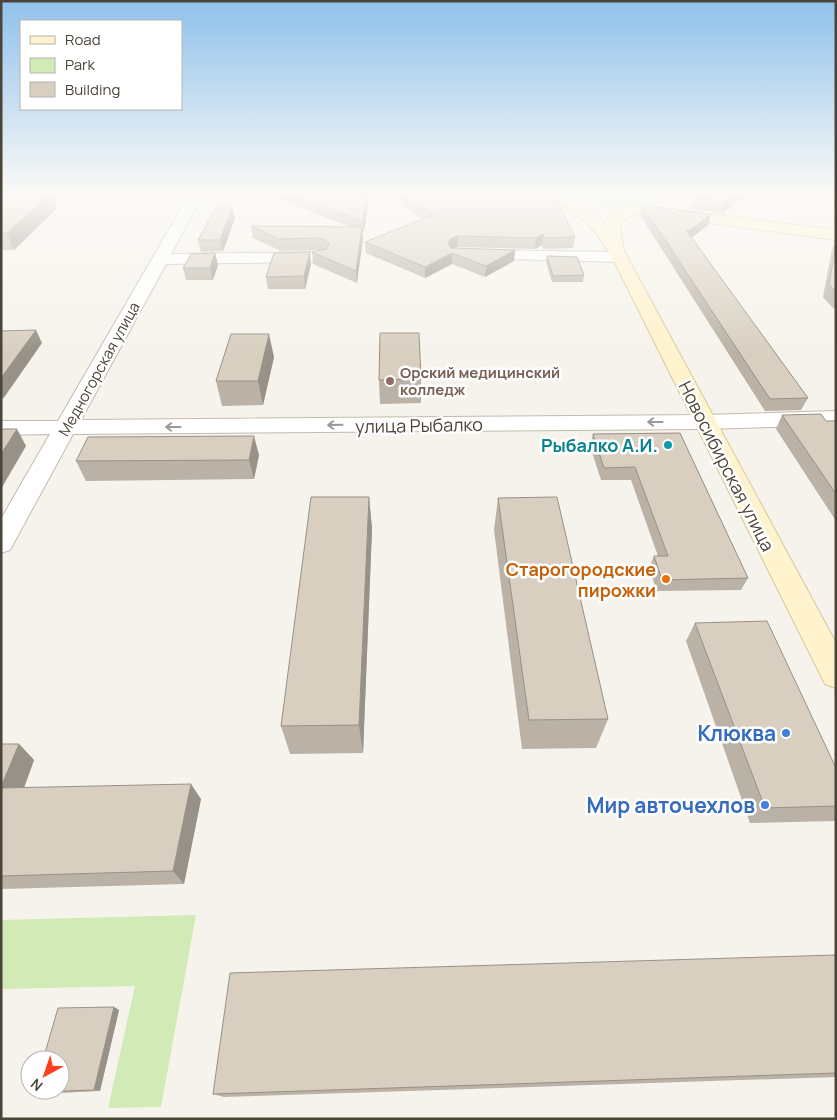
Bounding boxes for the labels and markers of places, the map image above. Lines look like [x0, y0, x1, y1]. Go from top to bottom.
place label: Орский медицинский колледж [400, 362, 560, 400]
marker: Орский медицинский колледж [384, 375, 396, 387]
place label: Рыбалко А.И. [541, 433, 658, 457]
marker: Рыбалко А.И. [662, 439, 674, 451]
place label: Старогородские пирожки [506, 557, 656, 602]
marker: Старогородские пирожки [660, 573, 672, 585]
place label: Клюква [698, 719, 776, 747]
marker: Клюква [780, 727, 792, 739]
place label: Мир авточехлов [586, 791, 755, 819]
marker: Мир авточехлов [759, 799, 771, 811]

